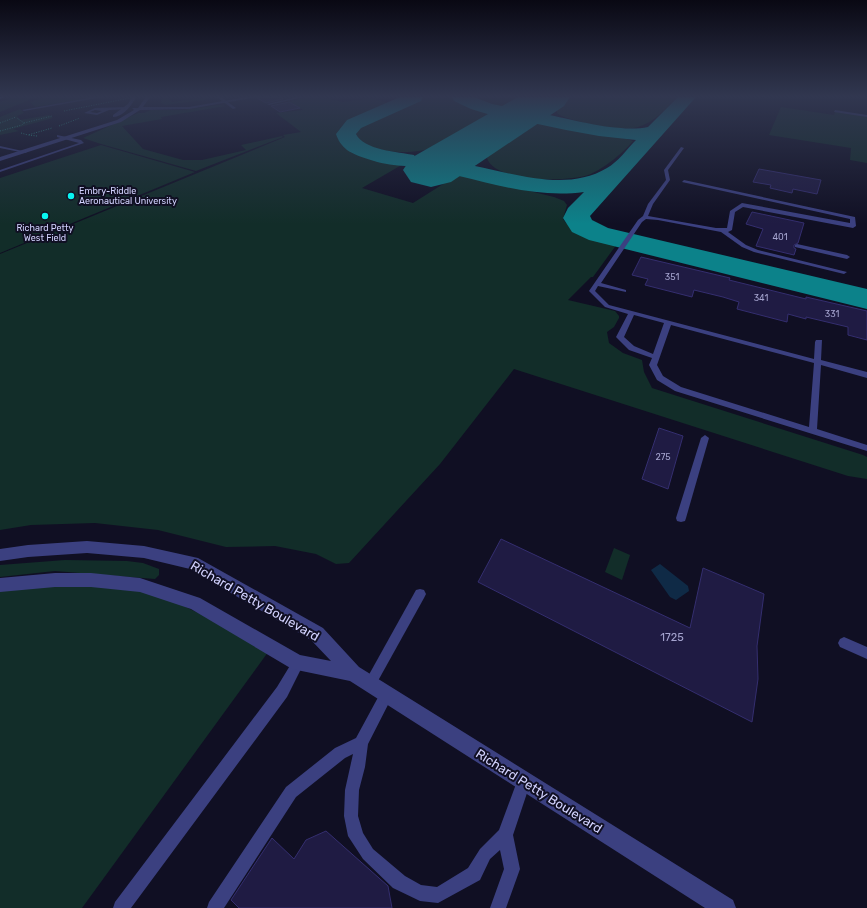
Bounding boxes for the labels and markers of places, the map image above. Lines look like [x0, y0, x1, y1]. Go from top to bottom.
place label: Embry-Riddle Aeronautical University [79, 186, 177, 206]
marker: Embry-Riddle Aeronautical University [66, 191, 76, 201]
marker: Richard Petty West Field [40, 211, 50, 221]
place label: Richard Petty West Field [16, 223, 74, 243]

